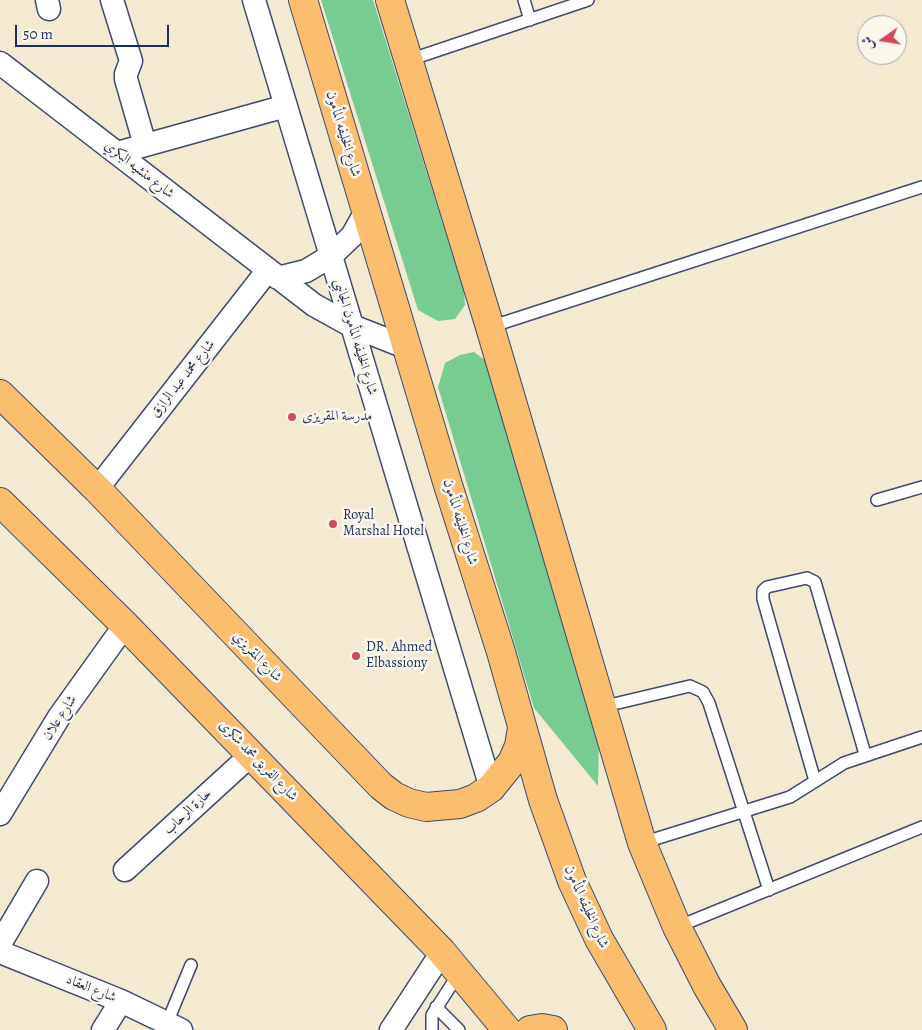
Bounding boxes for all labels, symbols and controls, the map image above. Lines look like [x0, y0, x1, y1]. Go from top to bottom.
scale bar [18, 15, 171, 47]
north arrow [857, 15, 907, 65]
text: 50 m [23, 24, 53, 44]
text: ش [857, 34, 879, 52]
street label: شارع الخليفه المأمون [322, 89, 364, 179]
street label: شارع منشيه البكري [101, 137, 177, 203]
street label: شارع الخليفه المأمون الجانبي [329, 277, 381, 397]
street label: شارع محمد عبد الرازق [147, 337, 219, 421]
place label: مدرسة المقريزى [302, 409, 372, 425]
marker: مدرسة المقريزى [286, 411, 298, 423]
street label: شارع الخليفه المأمون [439, 477, 481, 567]
place label: Royal Marshal Hotel [343, 508, 424, 540]
marker: Royal Marshal Hotel [327, 518, 339, 530]
street label: شارع المقريزي [229, 628, 285, 686]
place label: DR. Ahmed Elbassiony [366, 640, 432, 672]
marker: DR. Ahmed Elbassiony [350, 650, 362, 662]
street label: شارع علان [39, 692, 81, 744]
street label: شارع الفريق محمد شكرى [215, 717, 301, 805]
street label: حارة الرحاب [160, 785, 216, 839]
street label: شارع الخليفه المأمون [560, 863, 612, 951]
street label: شارع العقاد [64, 971, 118, 1007]

